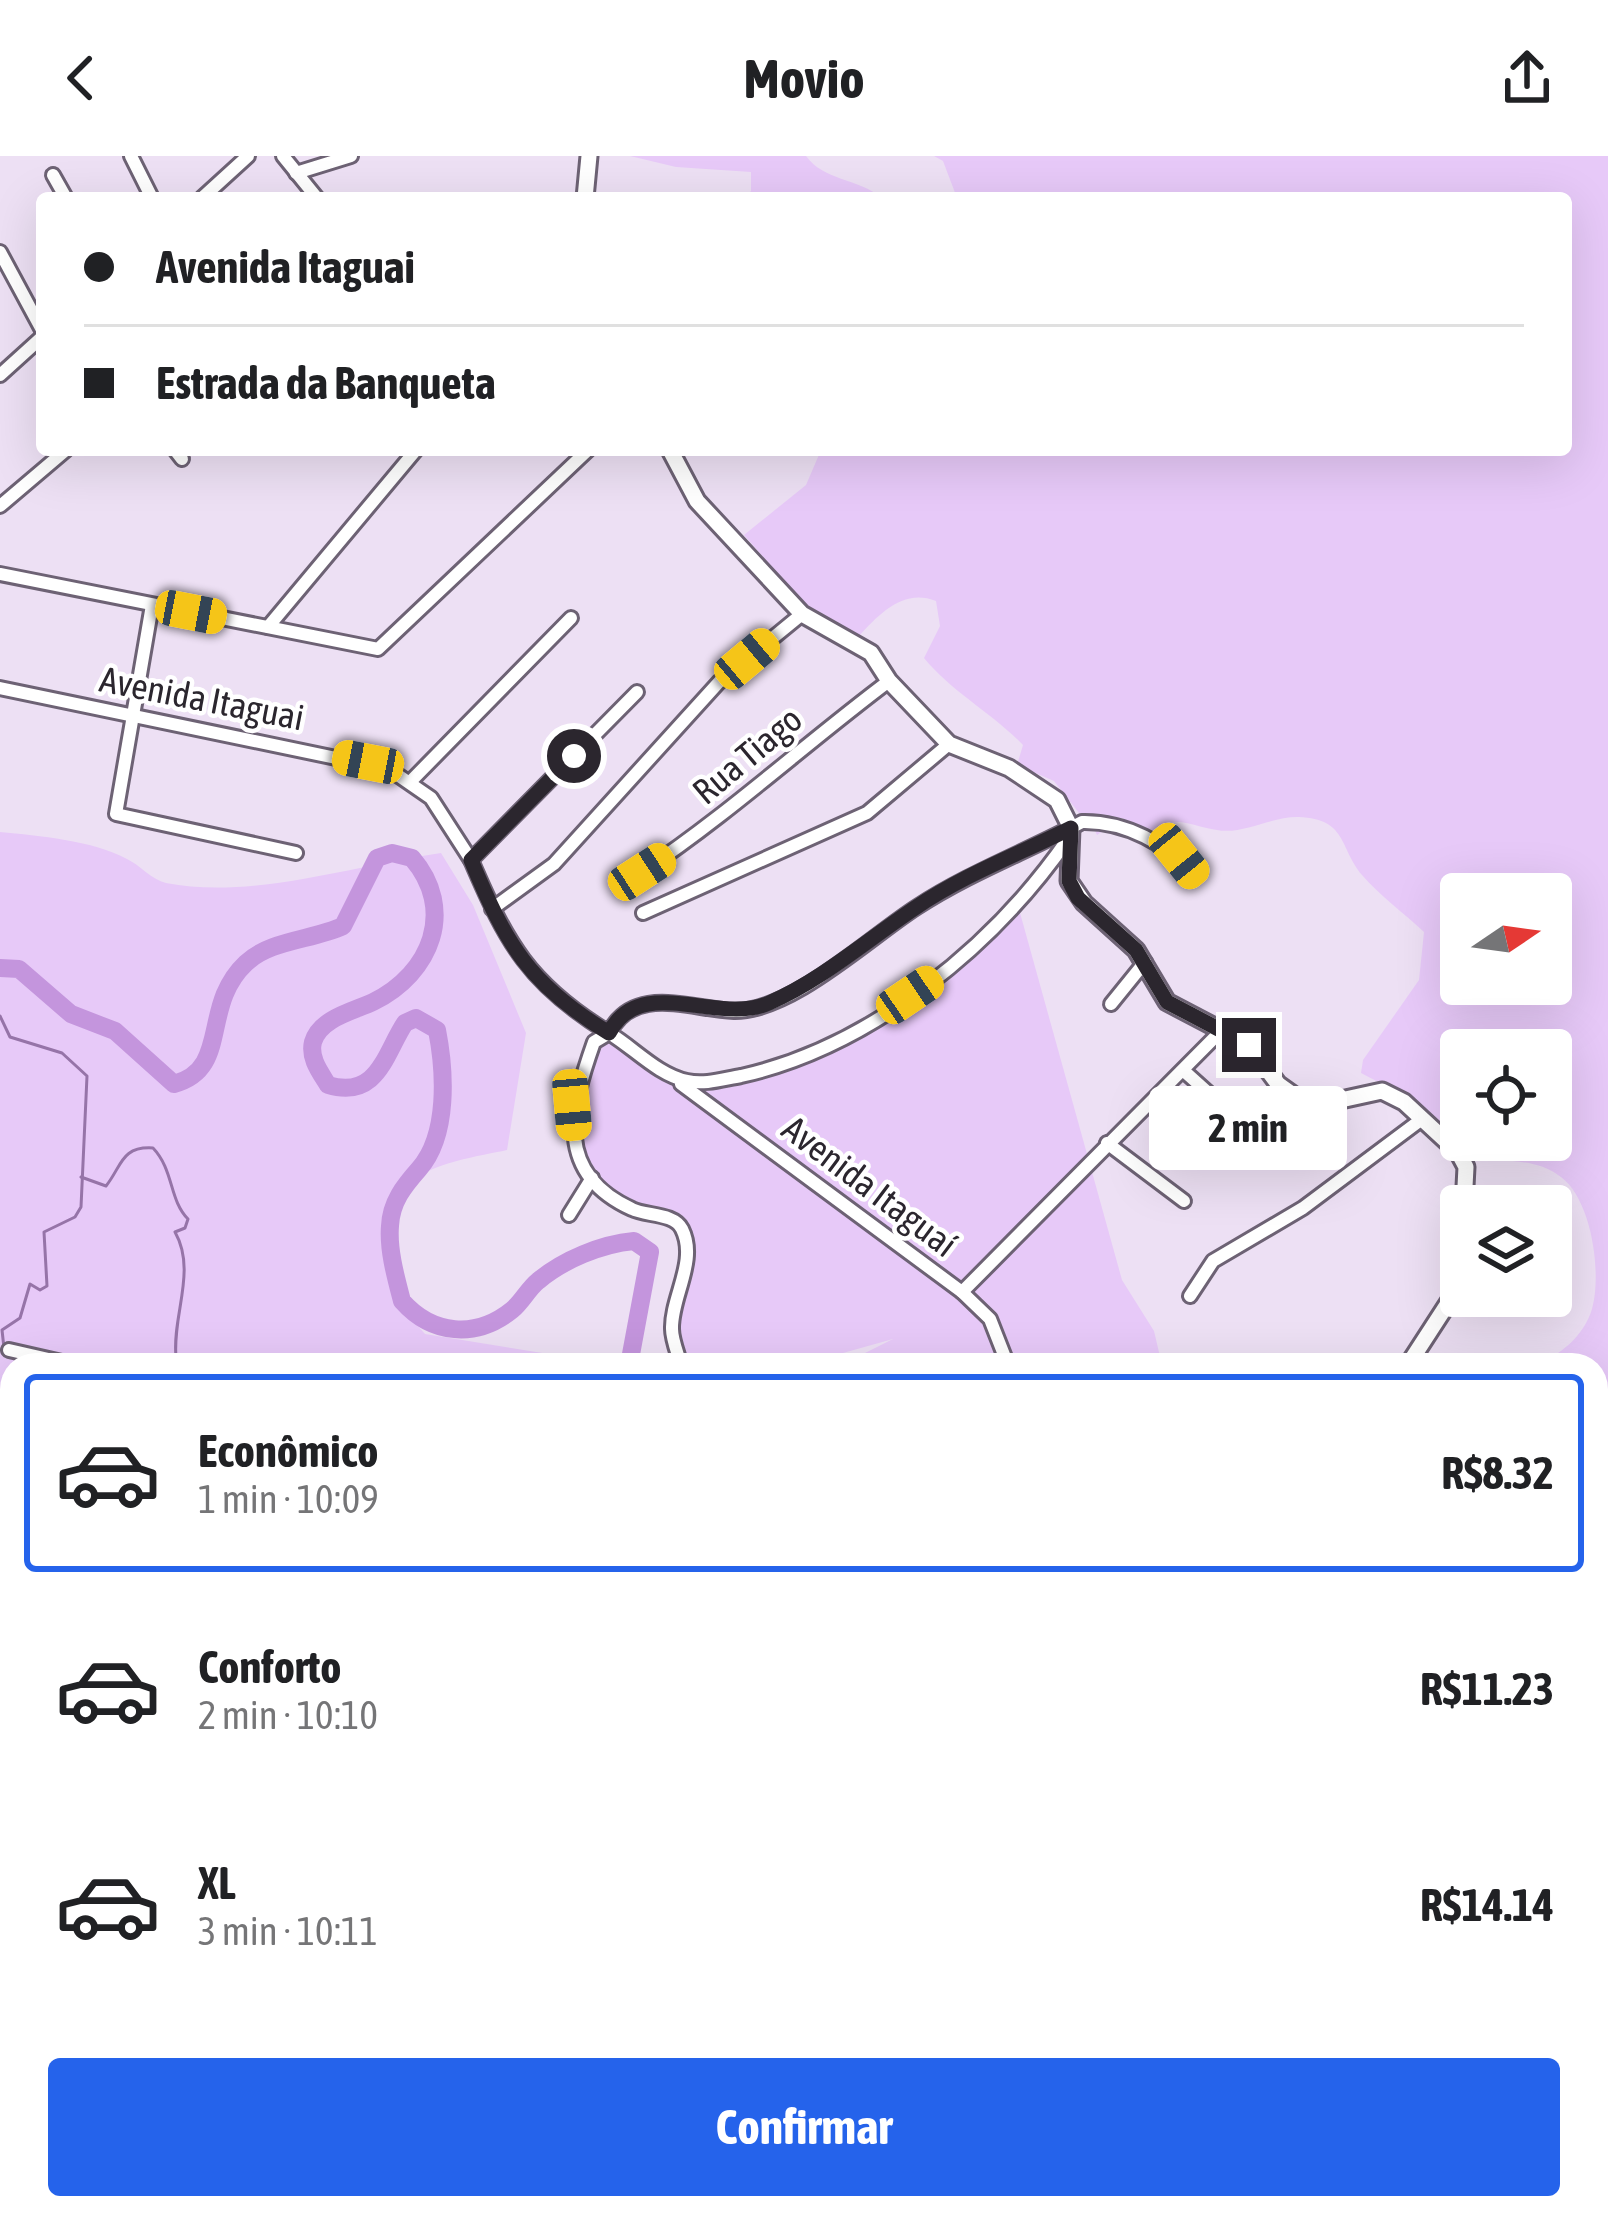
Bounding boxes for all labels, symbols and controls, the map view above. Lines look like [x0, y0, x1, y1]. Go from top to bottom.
icon: back [48, 45, 114, 111]
icon: share [1494, 45, 1560, 111]
text: Movio [743, 48, 865, 109]
text: Avenida Itaguai [156, 241, 415, 293]
text: Estrada da Banqueta [156, 357, 496, 409]
car [152, 587, 230, 637]
car [708, 622, 786, 696]
street label: Avenida Itaguai [96, 658, 308, 738]
street label: Rua Tiago [684, 697, 810, 813]
route start [547, 729, 601, 783]
car [329, 737, 407, 787]
car [1142, 817, 1216, 895]
car [602, 837, 682, 907]
north arrow [1440, 873, 1572, 1005]
map controls [1440, 873, 1572, 1317]
car [870, 960, 950, 1030]
route end [1222, 1018, 1276, 1072]
button: locate [1440, 1029, 1572, 1161]
car [551, 1068, 593, 1142]
callout: 2 min [1150, 1087, 1348, 1171]
text: 2 min [1208, 1106, 1288, 1150]
street label: Avenida Itaguaí [775, 1107, 965, 1265]
button: layers [1440, 1185, 1572, 1317]
icon: car [54, 1419, 162, 1527]
text: Econômico [198, 1425, 379, 1477]
text: R$8.32 [1441, 1447, 1554, 1499]
text: 1 min · 10:09 [198, 1477, 379, 1521]
icon: car [54, 1635, 162, 1743]
text: Conforto [198, 1641, 341, 1693]
text: R$11.23 [1420, 1663, 1554, 1715]
text: 2 min · 10:10 [198, 1693, 378, 1737]
icon: car [54, 1851, 162, 1959]
text: XL [198, 1857, 236, 1909]
text: R$14.14 [1420, 1879, 1554, 1931]
text: 3 min · 10:11 [198, 1909, 378, 1953]
button: Confirmar [48, 2058, 1560, 2196]

